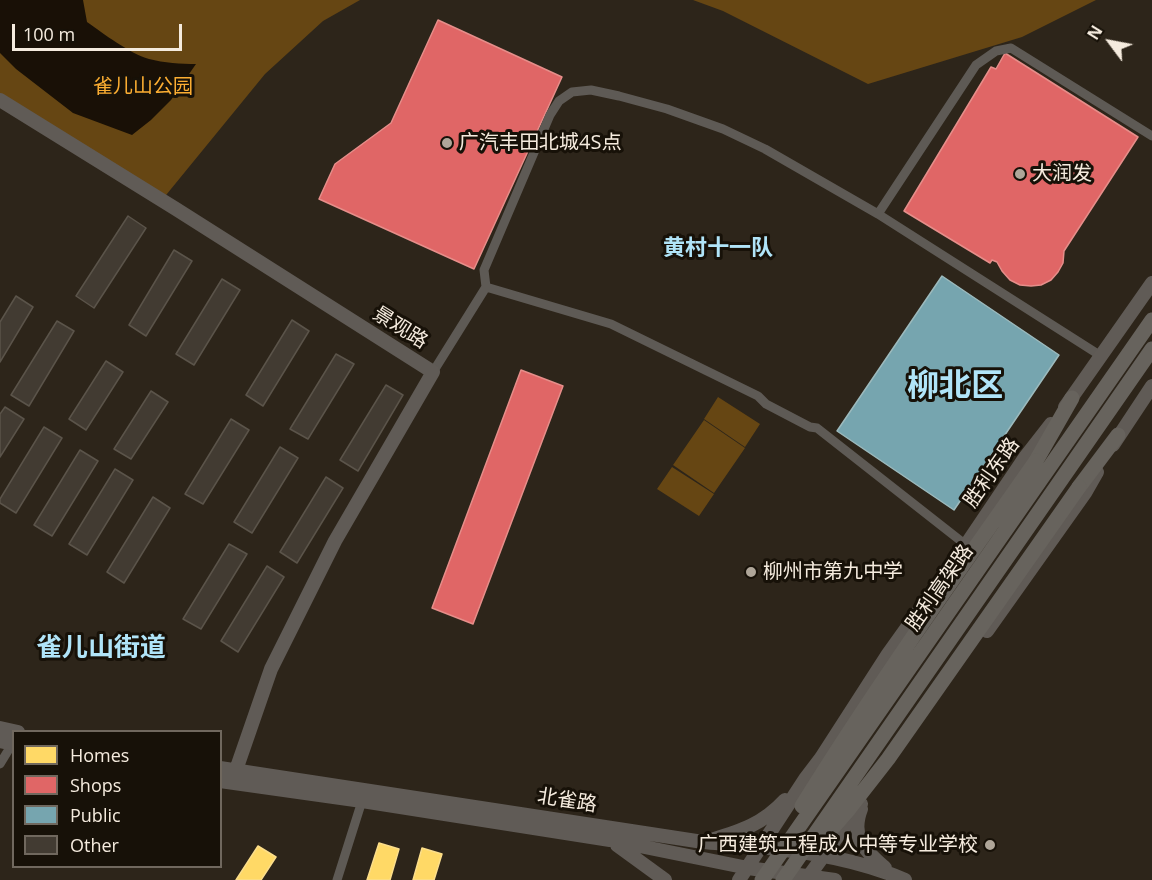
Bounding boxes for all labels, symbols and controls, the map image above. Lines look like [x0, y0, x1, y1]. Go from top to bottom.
scale bar [15, 12, 184, 50]
north arrow [1080, 12, 1140, 72]
text: N [1082, 21, 1108, 44]
text: 100 m [23, 22, 75, 46]
park label: 雀儿山公园 [93, 75, 193, 99]
place label: 广汽丰田北城4S点 [459, 131, 621, 155]
marker: 广汽丰田北城4S点 [440, 136, 454, 150]
place label: 大润发 [1032, 162, 1092, 186]
marker: 大润发 [1013, 167, 1027, 181]
district label: 黄村十一队 [663, 236, 773, 262]
street label: 景观路 [368, 302, 432, 354]
district label: 柳北区 [907, 368, 1003, 406]
street label: 胜利东路 [959, 433, 1025, 513]
street label: 胜利高架路 [901, 540, 979, 636]
place label: 柳州市第九中学 [763, 560, 903, 584]
marker: 柳州市第九中学 [744, 565, 758, 579]
district label: 雀儿山街道 [36, 633, 166, 665]
legend [12, 730, 222, 868]
text: Homes [70, 743, 129, 767]
text: Shops [70, 773, 121, 797]
street label: 北雀路 [535, 784, 599, 818]
text: Public [70, 803, 121, 827]
text: Other [70, 833, 119, 857]
place label: 广西建筑工程成人中等专业学校 [698, 833, 978, 857]
marker: 广西建筑工程成人中等专业学校 [983, 838, 997, 852]

